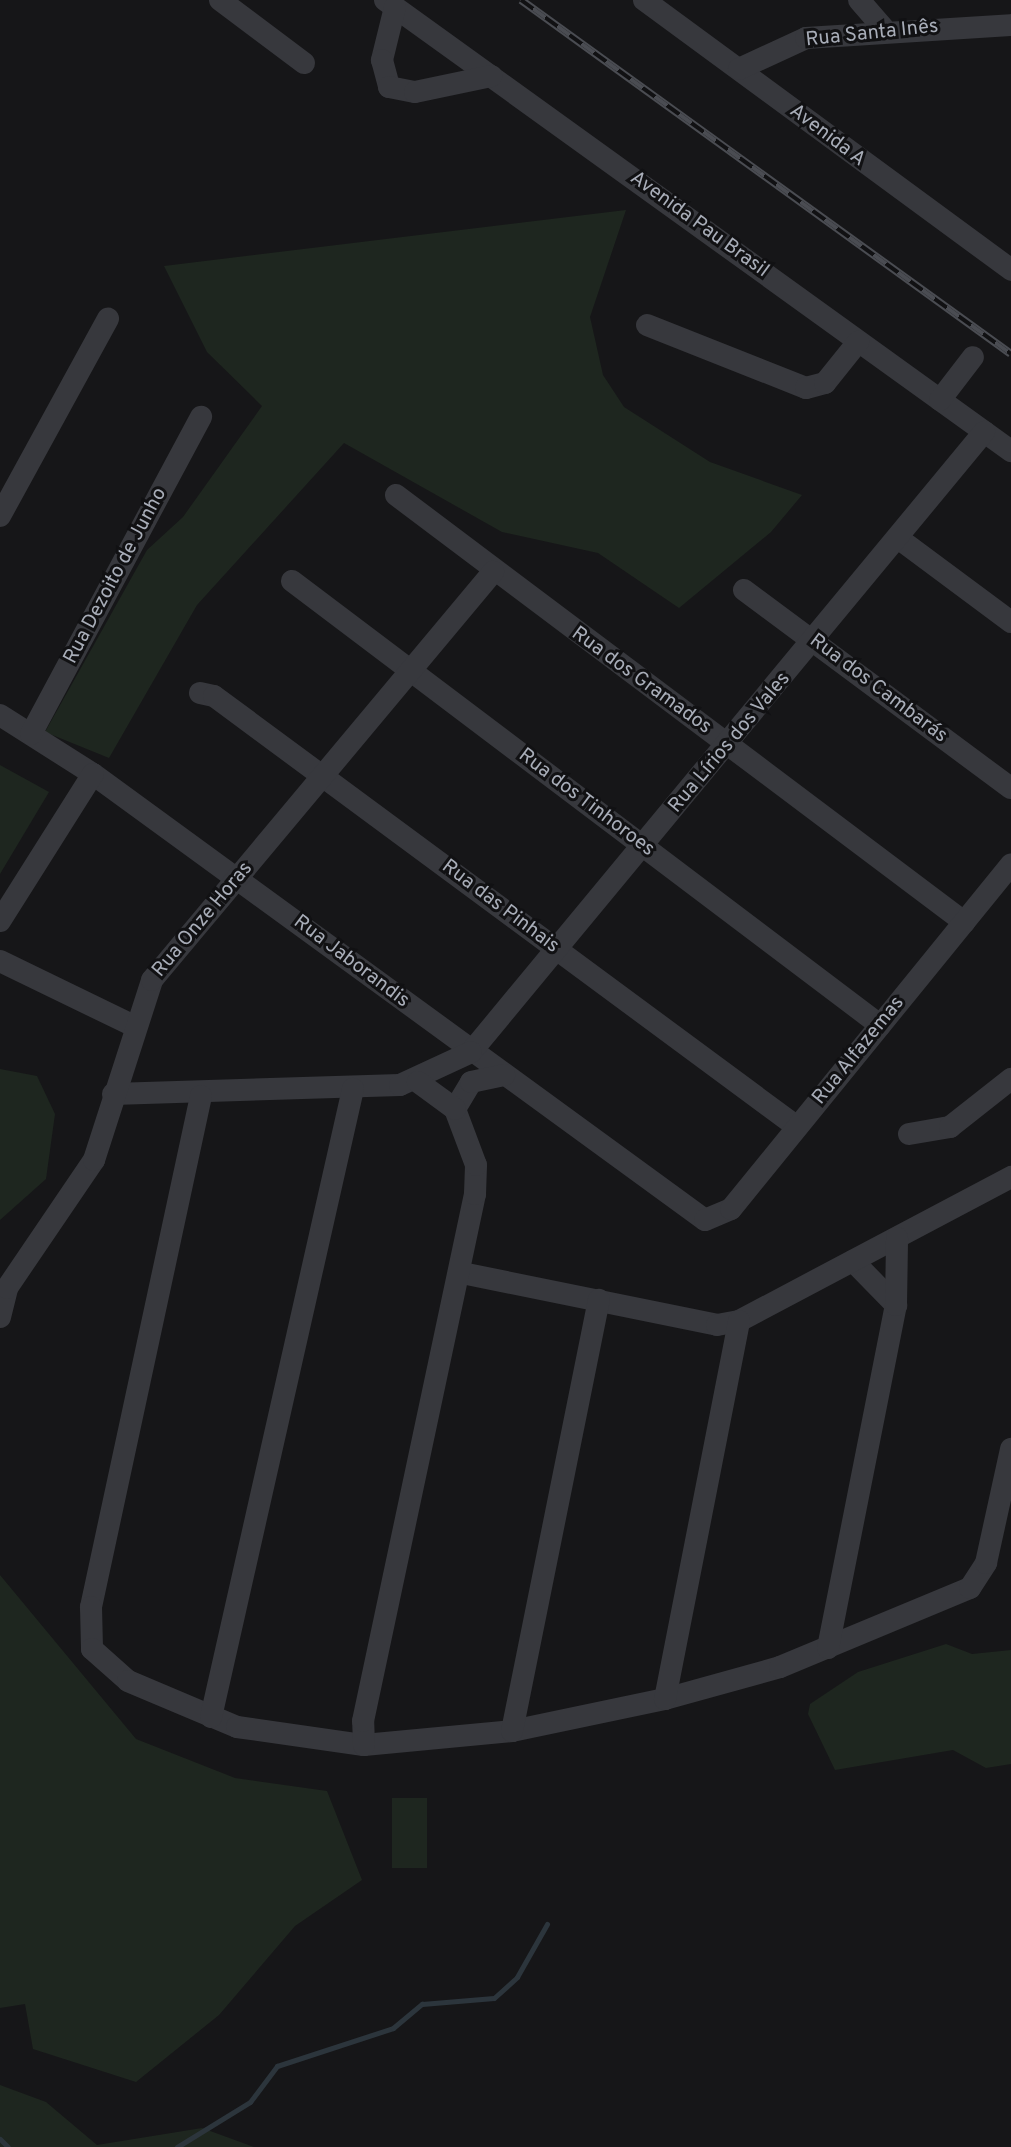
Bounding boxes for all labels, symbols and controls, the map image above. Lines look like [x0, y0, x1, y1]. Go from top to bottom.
street label: Rua Santa Inês [804, 15, 940, 53]
street label: Avenida A [784, 99, 870, 173]
street label: Avenida Pau Brasil [625, 167, 773, 283]
street label: Rua Dezoito de Junho [59, 484, 173, 668]
street label: Rua dos Gramados [566, 622, 716, 740]
street label: Rua dos Cambarás [804, 629, 952, 749]
street label: Rua Lírios dos Vales [664, 667, 796, 819]
street label: Rua dos Tinhoroes [513, 744, 659, 862]
street label: Rua das Pinhais [437, 855, 563, 959]
street label: Rua Onze Horas [148, 857, 258, 983]
street label: Rua Jaborandis [288, 911, 414, 1013]
street label: Rua Alfazemas [808, 992, 910, 1110]

